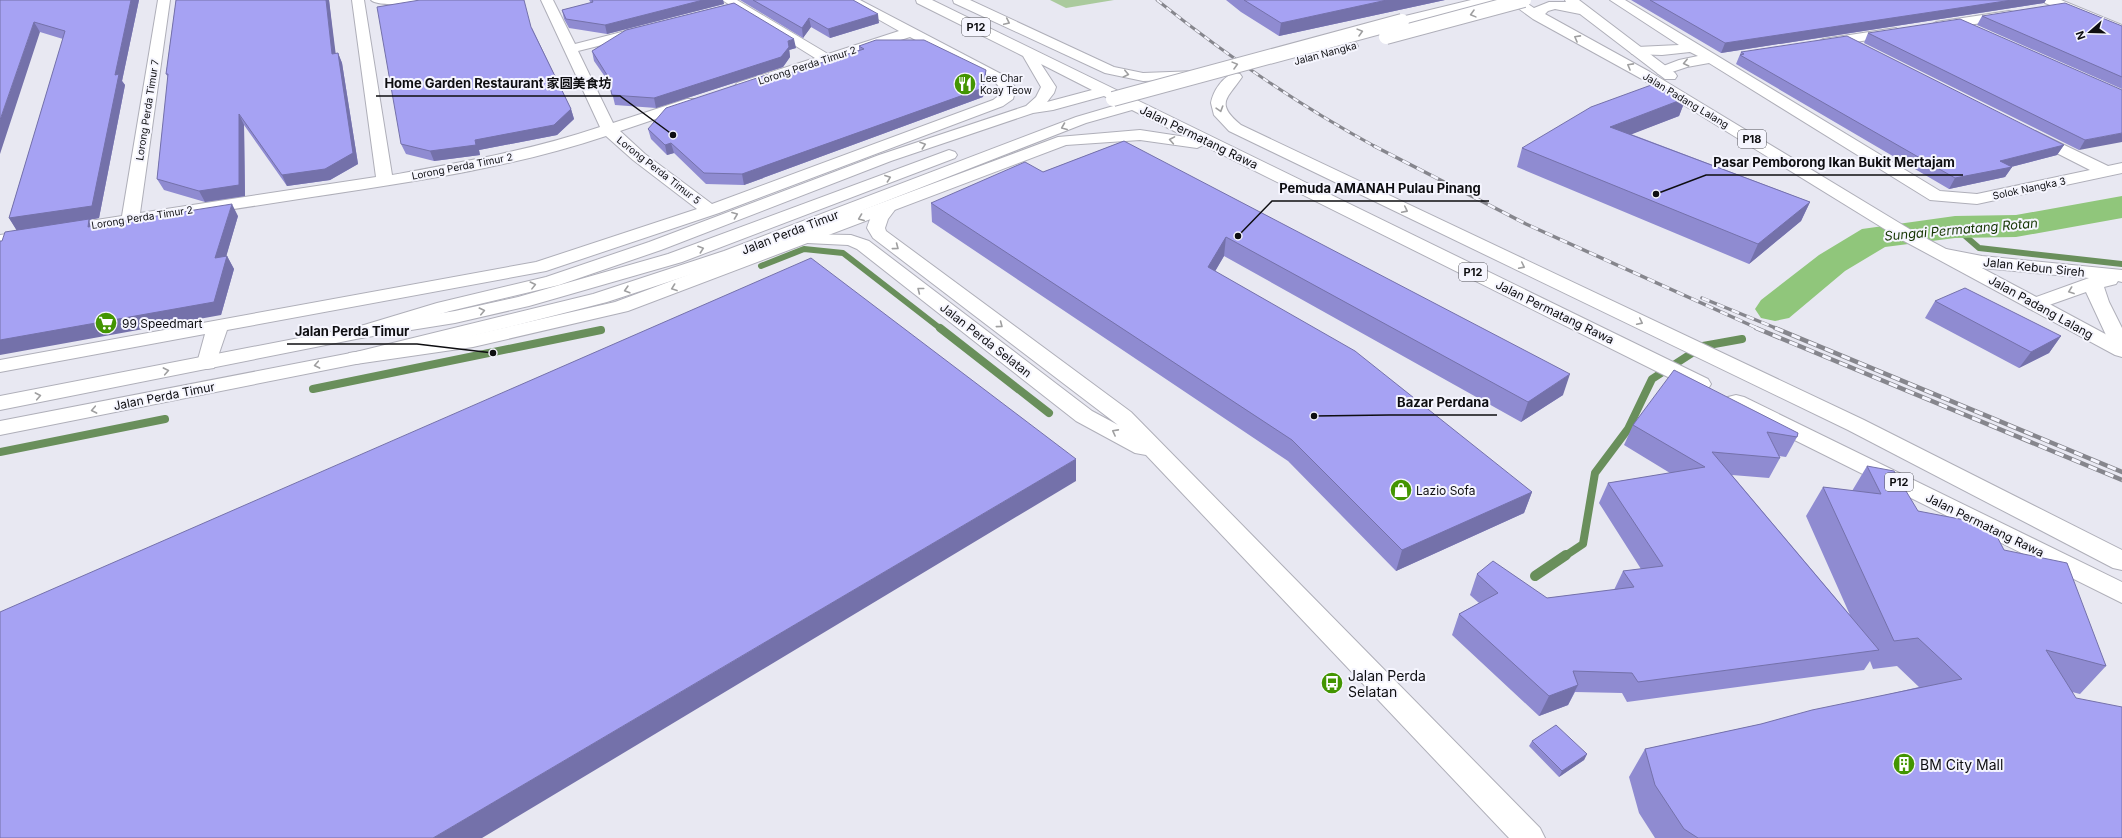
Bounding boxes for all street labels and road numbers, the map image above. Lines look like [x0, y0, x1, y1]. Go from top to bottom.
road number: P12 [962, 18, 990, 36]
street label: Jalan Nangka [1292, 39, 1358, 67]
street label: Lorong Perda Timur 2 [756, 43, 858, 87]
street label: Lorong Perda Timur 7 [133, 58, 161, 161]
street label: Jalan Padang Lalang [1641, 70, 1731, 130]
street label: Jalan Permatang Rawa [1137, 102, 1261, 172]
road number: P18 [1738, 130, 1766, 148]
street label: Lorong Perda Timur 5 [615, 134, 703, 206]
street label: Lorong Perda Timur 2 [410, 150, 514, 182]
street label: Solok Nangka 3 [1991, 174, 2067, 202]
street label: Lorong Perda Timur 2 [90, 203, 194, 231]
street label: Jalan Perda Timur [739, 206, 841, 257]
street label: Jalan Kebun Sireh [1982, 254, 2086, 280]
road number: P12 [1459, 263, 1487, 281]
street label: Jalan Padang Lalang [1986, 272, 2096, 342]
street label: Jalan Permatang Rawa [1493, 277, 1617, 347]
street label: Jalan Perda Selatan [937, 300, 1035, 380]
street label: Jalan Perda Timur [112, 379, 216, 413]
road number: P12 [1885, 473, 1913, 491]
street label: Jalan Permatang Rawa [1923, 490, 2047, 560]

